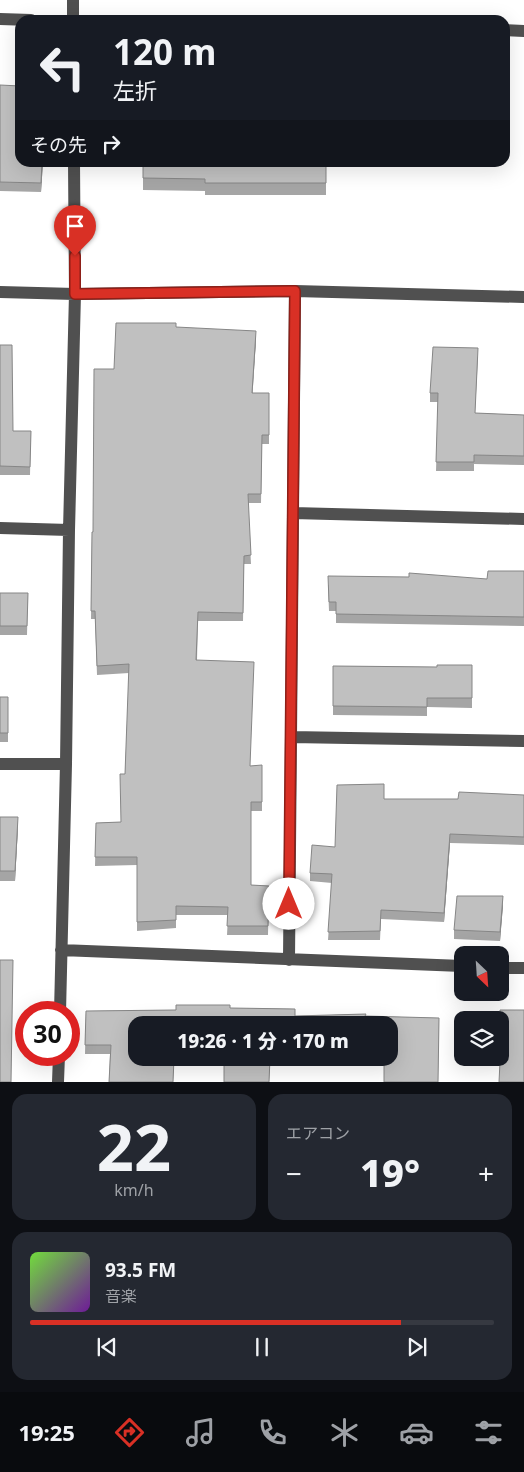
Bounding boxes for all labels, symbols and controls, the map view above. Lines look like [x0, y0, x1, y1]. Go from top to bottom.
text: 120 m [113, 28, 216, 75]
icon: left [30, 35, 95, 100]
text: 左折 [113, 75, 157, 105]
icon: right [97, 130, 125, 158]
text: その先 [30, 132, 87, 158]
pin [54, 205, 96, 256]
icon: arrive [61, 212, 89, 240]
position arrow [262, 877, 314, 929]
north arrow [454, 946, 509, 1001]
map controls [454, 946, 509, 1066]
speed limit sign: 30 [15, 1001, 80, 1066]
button: layers [454, 1011, 509, 1066]
text: 19:26 · 1 分 · 170 m [177, 1028, 349, 1054]
text: 22 [97, 1102, 171, 1190]
text: エアコン [286, 1122, 350, 1144]
text: 19° [360, 1146, 420, 1198]
text: − [286, 1154, 302, 1192]
text: + [478, 1154, 494, 1192]
text: km/h [114, 1179, 154, 1201]
text: 93.5 FM [105, 1257, 176, 1283]
text: 音楽 [105, 1285, 137, 1307]
icon: previous [93, 1333, 121, 1361]
icon: pause [248, 1333, 276, 1361]
icon: next [403, 1333, 431, 1361]
icon: directions [112, 1415, 147, 1450]
icon: music [183, 1415, 218, 1450]
icon: phone [255, 1415, 290, 1450]
icon: climate [327, 1415, 362, 1450]
icon: car [399, 1415, 434, 1450]
icon: filters [471, 1415, 506, 1450]
text: 19:25 [18, 1417, 75, 1447]

